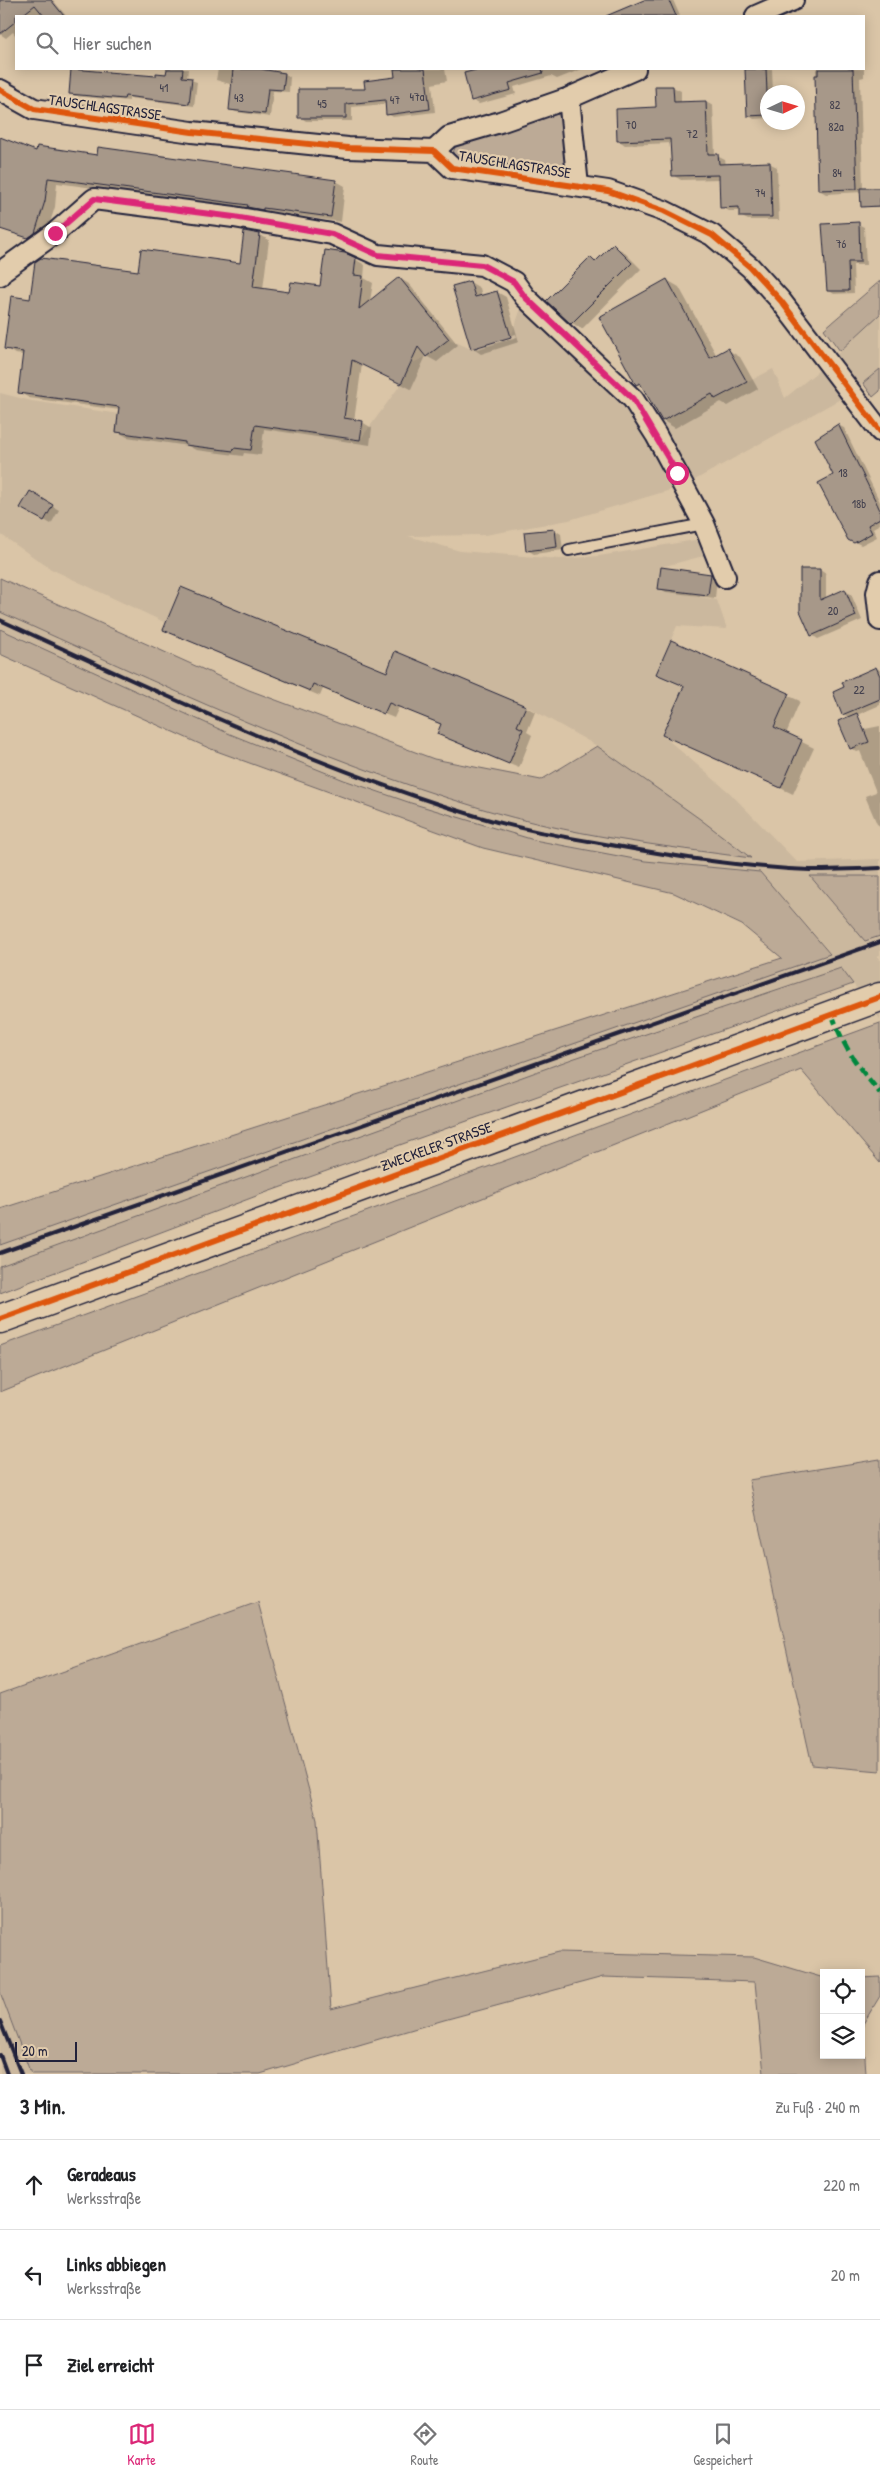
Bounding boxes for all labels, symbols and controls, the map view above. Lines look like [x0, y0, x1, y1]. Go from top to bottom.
search box [15, 15, 865, 70]
icon: search [33, 29, 61, 57]
text: Hier suchen [73, 30, 152, 56]
house number: 41 [160, 79, 168, 96]
north arrow [760, 85, 805, 130]
house number: 47a [409, 88, 425, 105]
street label: TAUSCHLAGSTRASSE [47, 89, 163, 125]
house number: 43 [234, 89, 244, 106]
house number: 47 [390, 91, 400, 108]
house number: 45 [317, 95, 327, 112]
house number: 82 [830, 96, 841, 113]
house number: 70 [625, 116, 637, 133]
house number: 82a [828, 118, 844, 135]
house number: 72 [686, 125, 698, 142]
street label: TAUSCHLAGSTRASSE [457, 145, 573, 183]
house number: 84 [832, 164, 842, 181]
house number: 74 [755, 184, 766, 201]
route end [44, 222, 67, 245]
house number: 76 [836, 235, 847, 252]
route start [666, 462, 689, 485]
house number: 18 [838, 464, 848, 481]
house number: 18b [852, 495, 866, 512]
house number: 20 [828, 602, 839, 619]
house number: 22 [853, 681, 865, 698]
street label: ZWECKELER STRASSE [377, 1116, 495, 1176]
map controls [820, 1969, 865, 2059]
button: locate [820, 1969, 865, 2014]
button: layers [820, 2014, 865, 2059]
scale bar [15, 2039, 78, 2062]
text: 20 m [22, 2041, 48, 2060]
text: 3 Min. [20, 2092, 65, 2121]
text: Zu Fuß · 240 m [775, 2096, 860, 2118]
text: Geradeaus [67, 2161, 136, 2187]
icon: ahead [20, 2171, 48, 2199]
text: 220 m [823, 2174, 860, 2196]
text: Werksstraße [67, 2187, 141, 2209]
text: Links abbiegen [67, 2251, 166, 2277]
icon: left [20, 2261, 48, 2289]
text: 20 m [831, 2264, 860, 2286]
text: Werksstraße [67, 2277, 141, 2299]
icon: arrive [20, 2351, 48, 2379]
text: Ziel erreicht [67, 2352, 154, 2378]
tab: Karte [127, 2420, 156, 2469]
tab: Route [411, 2420, 439, 2469]
tab: Gespeichert [693, 2420, 753, 2469]

